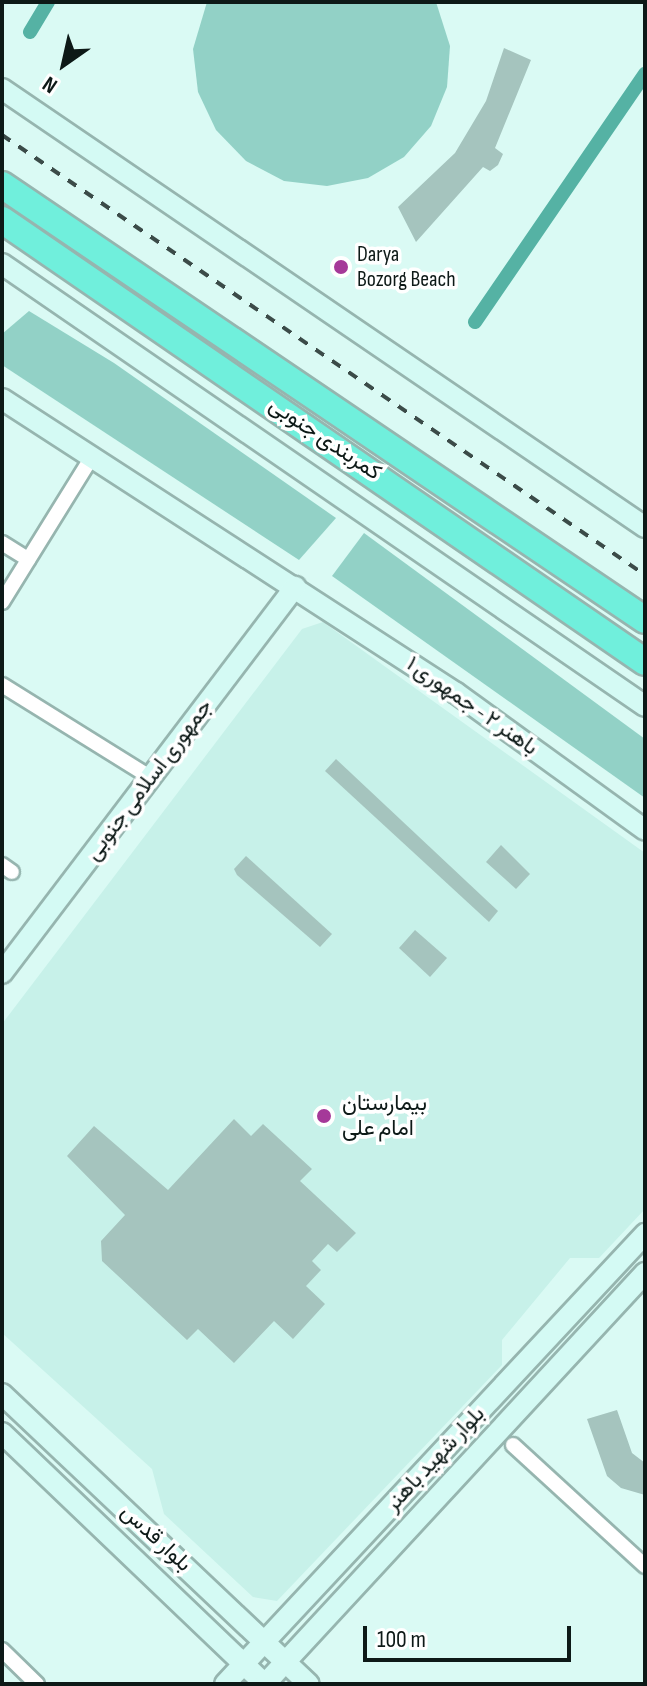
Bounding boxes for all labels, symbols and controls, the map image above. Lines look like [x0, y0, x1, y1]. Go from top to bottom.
north arrow [24, 24, 104, 104]
text: N [38, 70, 63, 99]
place label: Darya Bozorg Beach [357, 241, 456, 292]
marker: Darya Bozorg Beach [332, 258, 350, 276]
street label: کمربندی جنوبی [264, 392, 386, 486]
street label: باهنر ۲ - جمهوری ۱ [401, 651, 543, 761]
street label: جمهوری اسلامی جنوبی [80, 694, 218, 866]
place label: بیمارستان امام علی [342, 1090, 427, 1142]
marker: بیمارستان امام علی [313, 1105, 335, 1127]
street label: بلوار شهید باهنر [380, 1401, 490, 1517]
street label: بلوار قدس [115, 1499, 197, 1577]
scale bar [367, 1610, 575, 1660]
text: 100 m [377, 1625, 426, 1654]

